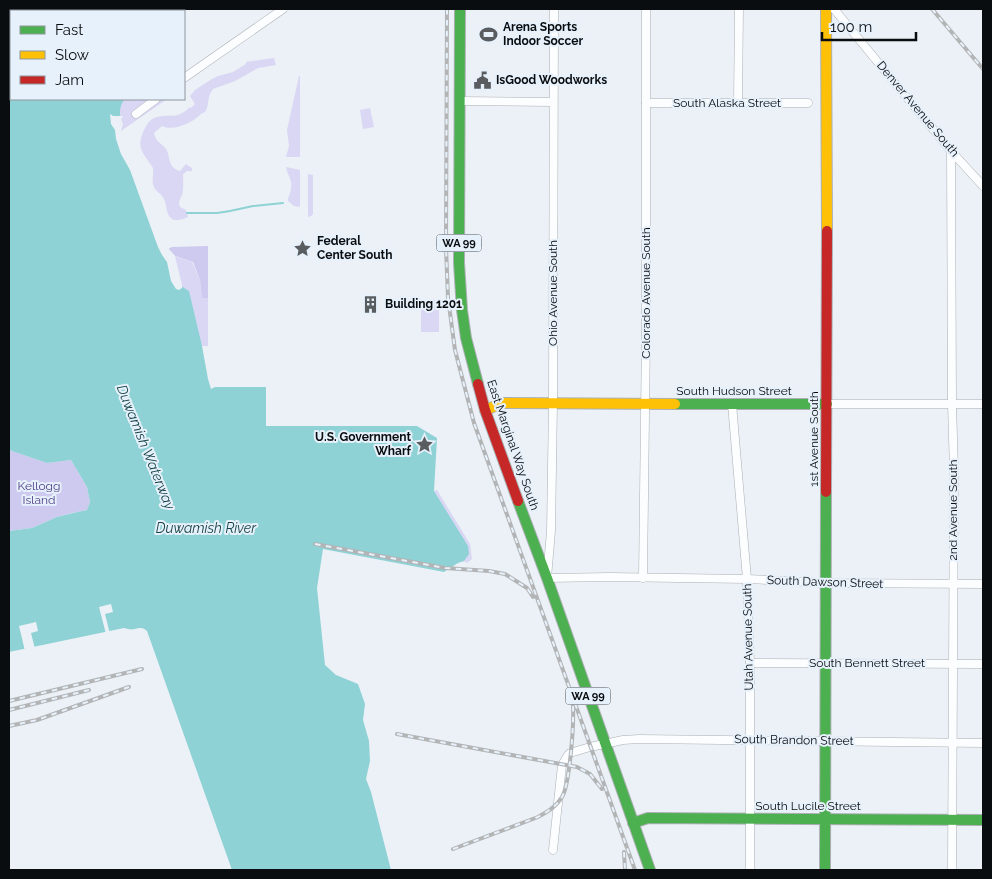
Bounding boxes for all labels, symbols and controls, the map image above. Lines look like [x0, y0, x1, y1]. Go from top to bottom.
legend [10, 10, 185, 100]
scale bar [822, 10, 916, 42]
text: 100 m [830, 18, 872, 36]
place label: Arena Sports Indoor Soccer [503, 20, 583, 48]
text: Fast [55, 21, 83, 39]
sports icon: Arena Sports Indoor Soccer [479, 24, 499, 44]
text: Slow [55, 46, 89, 64]
street label: Denver Avenue South [874, 59, 962, 159]
public building icon: IsGood Woodworks [472, 70, 492, 90]
text: Jam [55, 71, 84, 89]
place label: IsGood Woodworks [496, 73, 607, 87]
street label: South Alaska Street [673, 96, 781, 110]
street label: Colorado Avenue South [639, 227, 653, 359]
place label: Federal Center South [317, 234, 392, 262]
road number: WA 99 [436, 234, 482, 252]
place icon: Federal Center South [293, 238, 313, 258]
street label: Ohio Avenue South [546, 240, 560, 346]
building icon: Building 1201 [361, 294, 381, 314]
place label: Building 1201 [385, 297, 462, 311]
street label: East Marginal Way South [484, 378, 542, 512]
water label: Duwamish Waterway [114, 382, 179, 513]
street label: South Hudson Street [676, 384, 792, 398]
street label: 1st Avenue South [807, 391, 821, 487]
place label: U.S. Government Wharf [315, 430, 412, 458]
place icon: U.S. Government Wharf [415, 434, 435, 454]
street label: 2nd Avenue South [946, 459, 960, 561]
park label: Kellogg Island [18, 479, 60, 507]
water label: Duwamish River [156, 520, 257, 536]
street label: South Dawson Street [767, 573, 883, 591]
street label: Utah Avenue South [740, 583, 756, 691]
street label: South Bennett Street [809, 656, 925, 670]
road number: WA 99 [566, 688, 610, 704]
street label: South Brandon Street [734, 732, 854, 748]
street label: South Lucile Street [755, 799, 861, 813]

